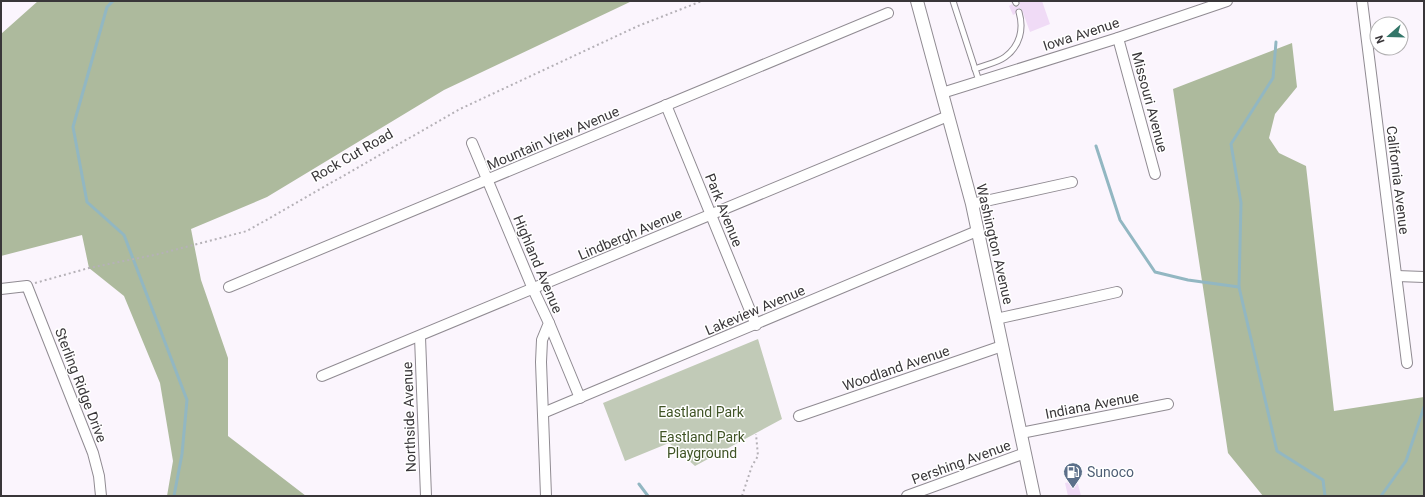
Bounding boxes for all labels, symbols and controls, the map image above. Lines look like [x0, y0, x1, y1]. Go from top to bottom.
street label: Iowa Avenue [1041, 14, 1121, 54]
north arrow [1369, 16, 1409, 56]
text: N [1373, 33, 1388, 45]
street label: Missouri Avenue [1129, 50, 1171, 154]
street label: Mountain View Avenue [485, 103, 621, 173]
street label: Rock Cut Road [308, 125, 396, 185]
street label: California Avenue [1383, 125, 1413, 235]
street label: Park Avenue [702, 171, 746, 249]
street label: Washington Avenue [973, 182, 1017, 306]
street label: Lindbergh Avenue [576, 205, 684, 263]
street label: Highland Avenue [510, 213, 566, 315]
street label: Lakeview Avenue [703, 282, 807, 338]
street label: Sterling Ridge Drive [52, 326, 110, 444]
street label: Woodland Avenue [840, 342, 952, 394]
street label: Northside Avenue [399, 361, 419, 473]
street label: Indiana Avenue [1044, 388, 1140, 422]
park label: Eastland Park [658, 404, 745, 420]
park label: Eastland Park Playground [659, 429, 746, 461]
street label: Pershing Avenue [909, 437, 1013, 487]
fuel station icon: Sunoco [1062, 461, 1084, 489]
place label: Sunoco [1087, 464, 1134, 480]

